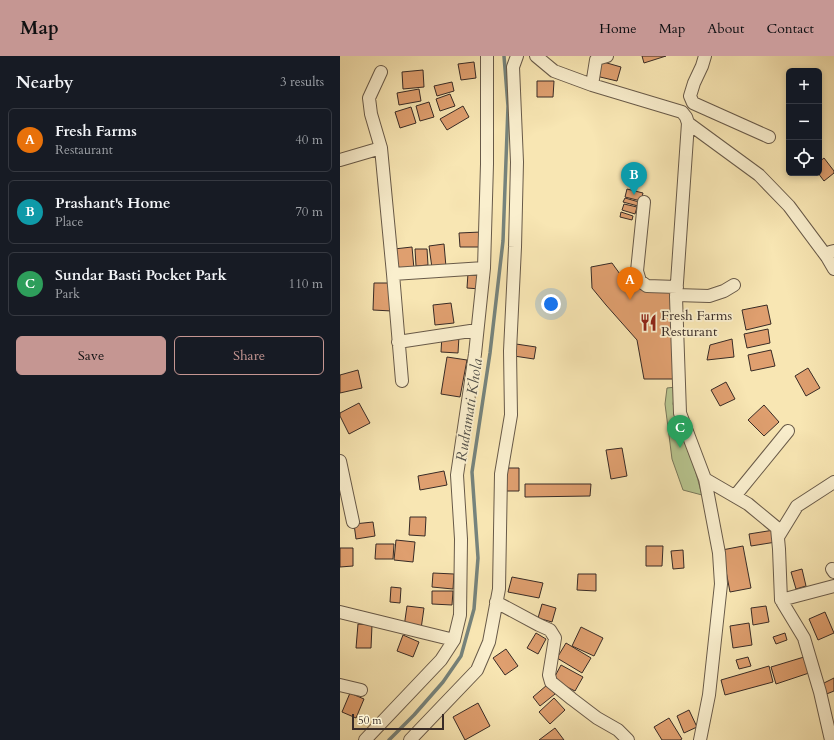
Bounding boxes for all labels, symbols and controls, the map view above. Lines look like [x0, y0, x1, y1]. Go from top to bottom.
text: Map [20, 15, 59, 41]
text: Home [599, 19, 637, 38]
text: Map [659, 19, 685, 38]
text: About [707, 19, 744, 38]
text: Contact [766, 19, 814, 38]
map controls [786, 68, 822, 176]
button: + [786, 68, 822, 104]
text: Nearby [16, 71, 73, 94]
text: 3 results [280, 73, 324, 91]
button: − [786, 104, 822, 140]
text: Fresh Farms [55, 121, 137, 141]
text: A [25, 131, 35, 149]
text: 40 m [295, 131, 323, 149]
button: locate [786, 140, 822, 176]
text: Restaurant [55, 141, 113, 159]
pin: B [621, 162, 647, 195]
text: Prashant's Home [55, 193, 170, 213]
text: B [25, 203, 35, 221]
text: 70 m [295, 203, 323, 221]
text: Place [55, 213, 83, 231]
text: Sundar Basti Pocket Park [55, 265, 227, 285]
pin: A [617, 267, 643, 300]
text: C [25, 275, 35, 293]
text: 110 m [289, 275, 323, 293]
text: Park [55, 285, 80, 303]
your location [541, 294, 561, 314]
place label: Fresh Farms Resturant [661, 306, 733, 341]
restaurant icon: Fresh Farms Resturant [638, 313, 658, 333]
button: Save [16, 336, 166, 375]
button: Share [174, 336, 324, 375]
water label: Rudramati Khola [451, 357, 487, 463]
pin: C [667, 415, 693, 448]
scale bar [352, 712, 444, 731]
text: 50 m [358, 713, 382, 728]

